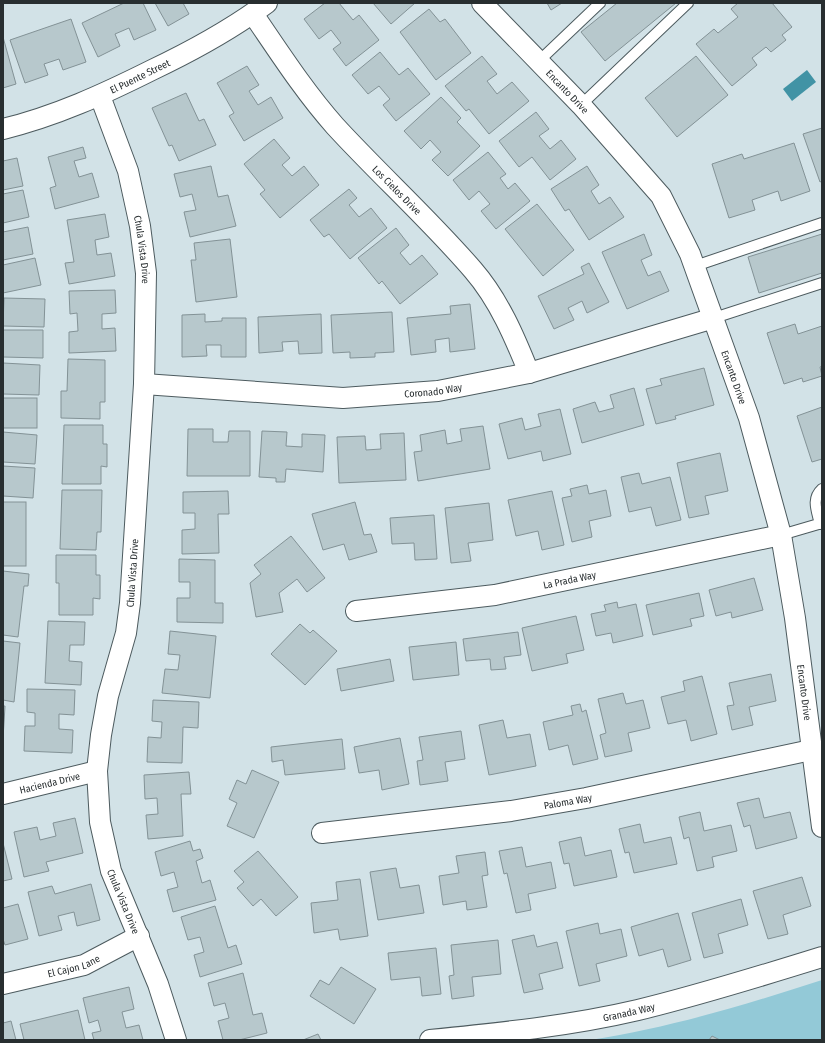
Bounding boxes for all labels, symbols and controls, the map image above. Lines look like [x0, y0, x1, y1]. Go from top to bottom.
street label: El Puente Street [108, 57, 173, 96]
street label: Encanto Drive [543, 68, 591, 116]
street label: Los Cielos Drive [369, 164, 423, 218]
street label: Chula Vista Drive [131, 214, 151, 284]
street label: Encanto Drive [718, 349, 749, 406]
street label: Coronado Way [404, 381, 464, 400]
street label: Chula Vista Drive [125, 538, 141, 608]
street label: La Prada Way [542, 569, 598, 592]
street label: Encanto Drive [794, 664, 813, 721]
street label: Hacienda Drive [18, 770, 81, 797]
street label: Paloma Way [543, 792, 594, 812]
street label: Chula Vista Drive [104, 868, 141, 936]
street label: El Cajon Lane [46, 953, 102, 980]
street label: Granada Way [602, 1001, 657, 1024]

